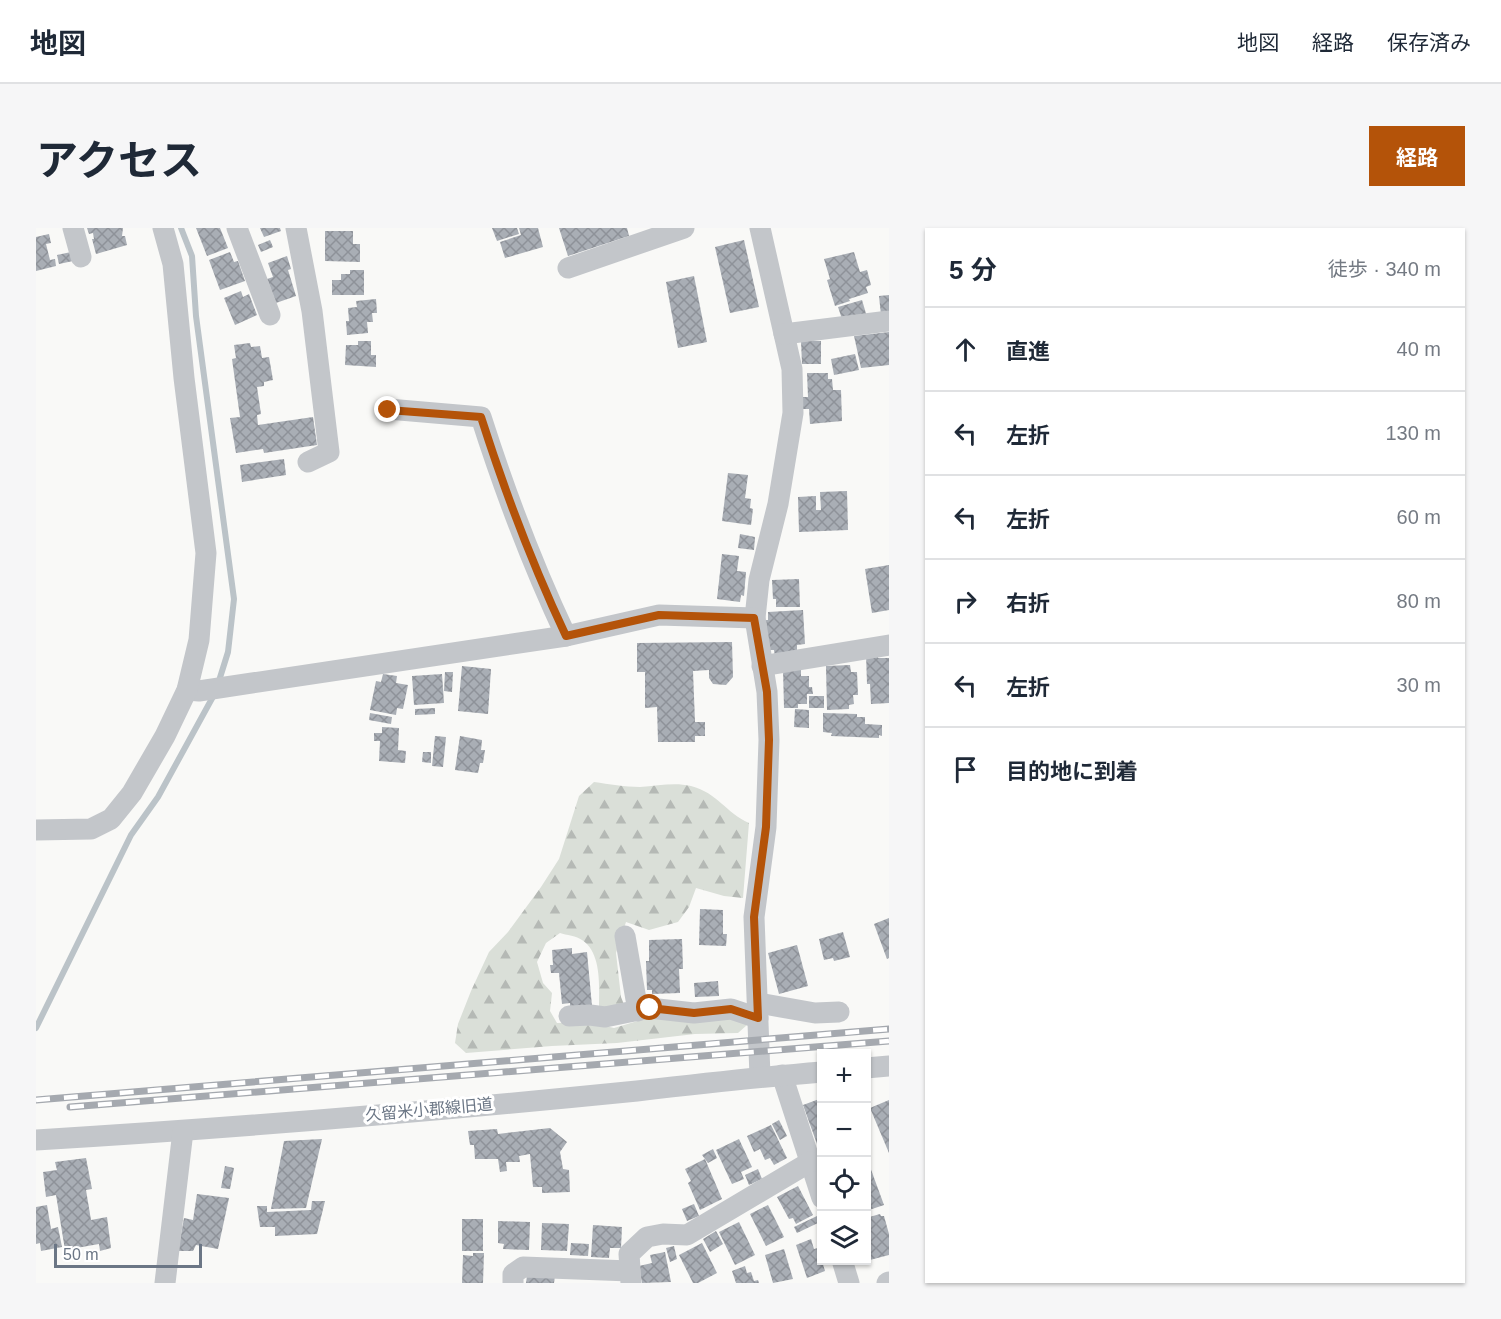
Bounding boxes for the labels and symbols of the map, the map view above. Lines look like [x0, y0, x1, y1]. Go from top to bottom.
route end [374, 396, 400, 422]
route start [636, 994, 662, 1020]
street label: 久留米小郡線旧道 [365, 1095, 494, 1124]
scale bar [54, 1241, 202, 1268]

